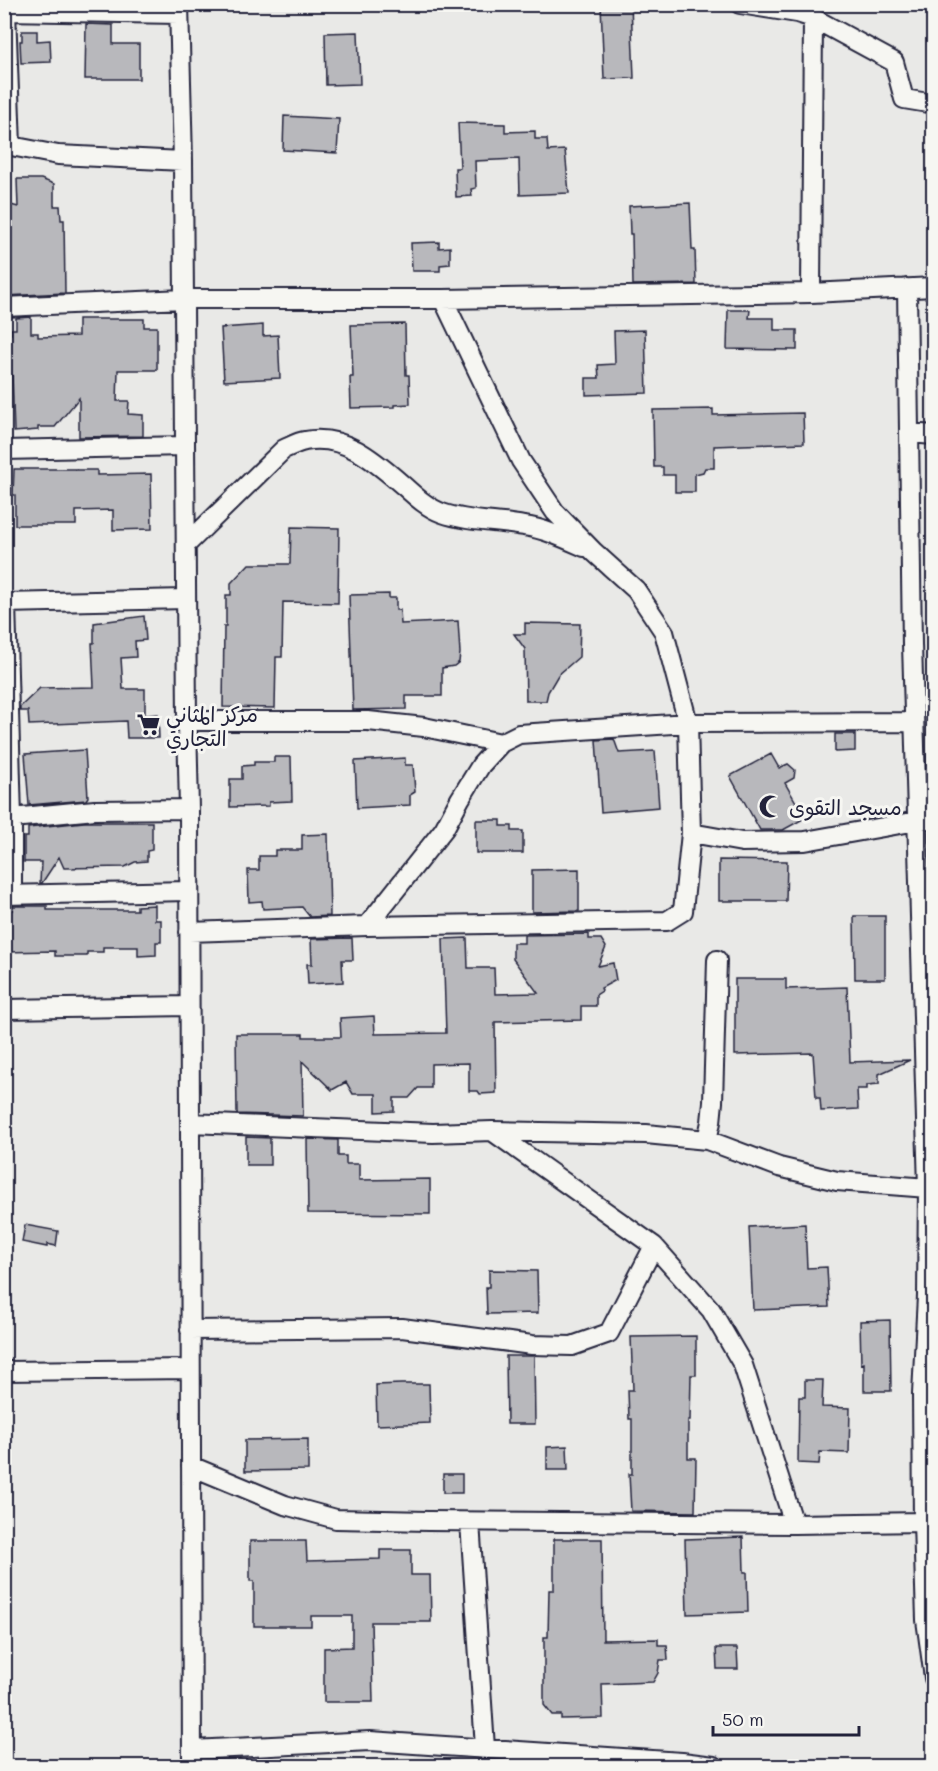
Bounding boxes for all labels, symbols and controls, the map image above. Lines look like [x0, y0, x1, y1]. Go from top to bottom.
place label: مركز المثاني التجاري [166, 700, 258, 754]
supermarket icon: مركز المثاني التجاري [135, 712, 161, 738]
mosque icon: مسجد التقوى [758, 793, 784, 819]
place label: مسجد التقوى [789, 793, 902, 821]
scale bar [713, 1699, 858, 1737]
text: 50 m [722, 1707, 764, 1731]

